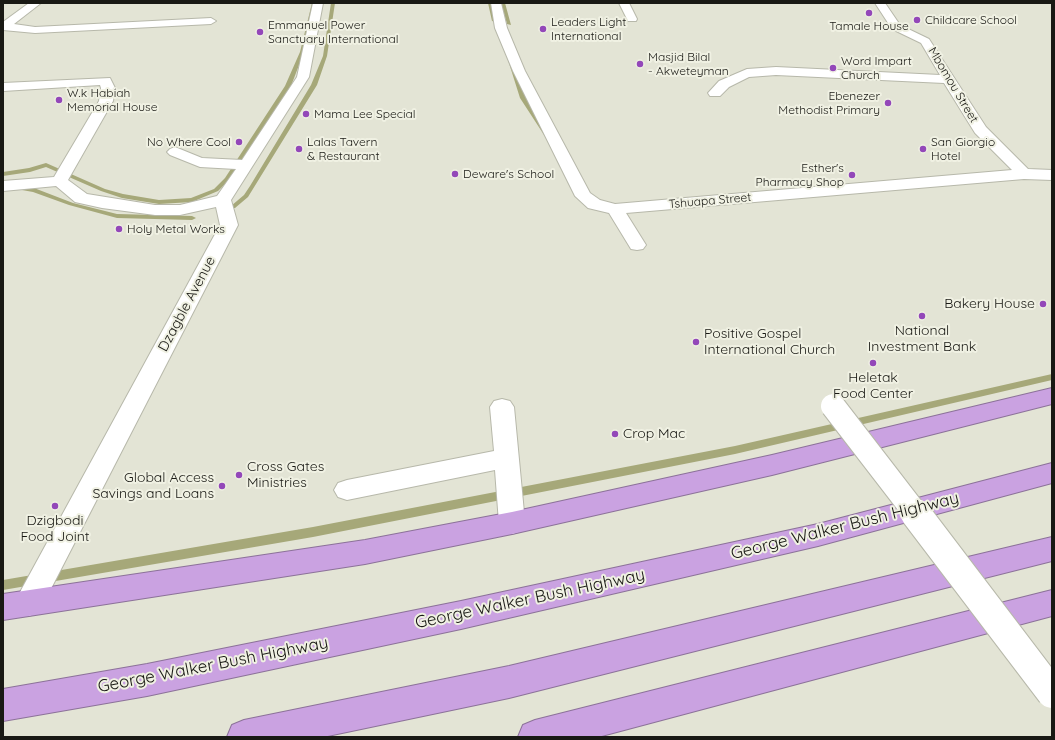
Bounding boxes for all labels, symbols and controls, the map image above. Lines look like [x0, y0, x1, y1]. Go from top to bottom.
marker: Tamale House [864, 8, 874, 18]
place label: Childcare School [925, 13, 1017, 27]
place label: Leaders Light International [551, 15, 626, 43]
marker: Childcare School [912, 15, 922, 25]
place label: Emmanuel Power Sanctuary International [268, 18, 398, 46]
place label: Tamale House [829, 19, 909, 33]
marker: Leaders Light International [538, 24, 548, 34]
marker: Emmanuel Power Sanctuary International [255, 27, 265, 37]
street label: Mbomou Street [925, 45, 981, 125]
place label: Masjid Bilal - Akweteyman [648, 50, 729, 78]
place label: Word Impart Church [841, 54, 912, 82]
marker: Masjid Bilal - Akweteyman [635, 59, 645, 69]
marker: Word Impart Church [828, 63, 838, 73]
place label: W.k Habiah Memorial House [67, 86, 158, 114]
place label: Ebenezer Methodist Primary [778, 89, 880, 117]
marker: W.k Habiah Memorial House [54, 95, 64, 105]
marker: Ebenezer Methodist Primary [883, 98, 893, 108]
place label: Mama Lee Special [314, 107, 416, 121]
marker: Mama Lee Special [301, 109, 311, 119]
place label: No Where Cool [147, 135, 231, 149]
place label: Lalas Tavern & Restaurant [307, 135, 380, 163]
place label: San Giorgio Hotel [931, 135, 995, 163]
marker: No Where Cool [234, 137, 244, 147]
marker: Lalas Tavern & Restaurant [294, 144, 304, 154]
marker: San Giorgio Hotel [918, 144, 928, 154]
place label: Esther's Pharmacy Shop [756, 161, 844, 189]
place label: Deware's School [463, 167, 554, 181]
marker: Deware's School [450, 169, 460, 179]
marker: Esther's Pharmacy Shop [847, 170, 857, 180]
street label: Tshuapa Street [668, 190, 752, 212]
place label: Holy Metal Works [127, 222, 225, 236]
marker: Holy Metal Works [114, 224, 124, 234]
street label: Dzagble Avenue [155, 254, 219, 354]
place label: Bakery House [944, 296, 1035, 312]
marker: Bakery House [1038, 299, 1048, 309]
marker: National Investment Bank [917, 311, 927, 321]
place label: National Investment Bank [868, 323, 976, 356]
place label: Positive Gospel International Church [704, 326, 835, 358]
marker: Positive Gospel International Church [691, 337, 701, 347]
marker: Heletak Food Center [868, 358, 878, 368]
place label: Heletak Food Center [833, 370, 913, 402]
place label: Crop Mac [623, 426, 685, 442]
marker: Crop Mac [610, 429, 620, 439]
place label: Cross Gates Ministries [247, 459, 324, 492]
place label: Global Access Savings and Loans [92, 470, 214, 502]
marker: Cross Gates Ministries [234, 470, 244, 480]
marker: Global Access Savings and Loans [217, 481, 227, 491]
street label: George Walker Bush Highway [729, 488, 961, 564]
marker: Dzigbodi Food Joint [50, 501, 60, 511]
place label: Dzigbodi Food Joint [20, 513, 90, 546]
street label: George Walker Bush Highway [413, 565, 647, 633]
street label: George Walker Bush Highway [96, 633, 330, 697]

